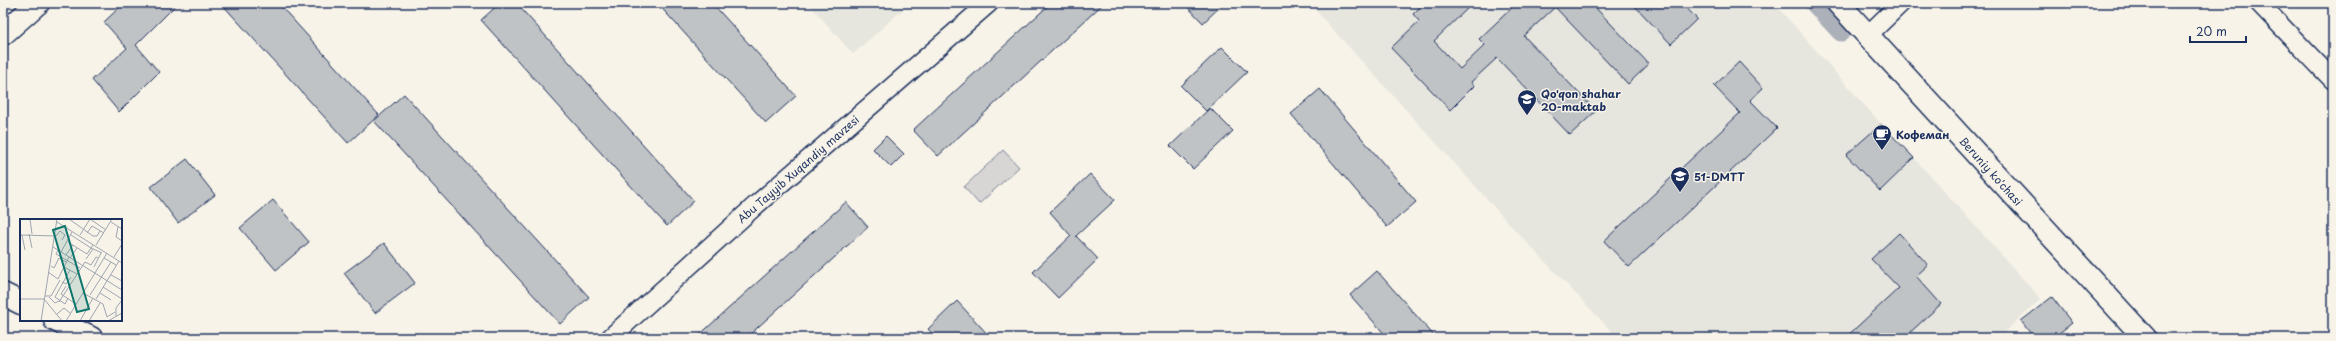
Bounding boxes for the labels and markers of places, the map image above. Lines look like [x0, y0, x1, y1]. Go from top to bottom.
place label: Qo'qon shahar 20-maktab [1541, 85, 1621, 115]
school or university icon: Qo'qon shahar 20-maktab [1516, 88, 1538, 116]
cafe icon: Кофеман [1871, 123, 1893, 151]
place label: Кофеман [1896, 126, 1949, 143]
school or university icon: 51-DMTT [1669, 165, 1691, 193]
place label: 51-DMTT [1694, 168, 1745, 185]

